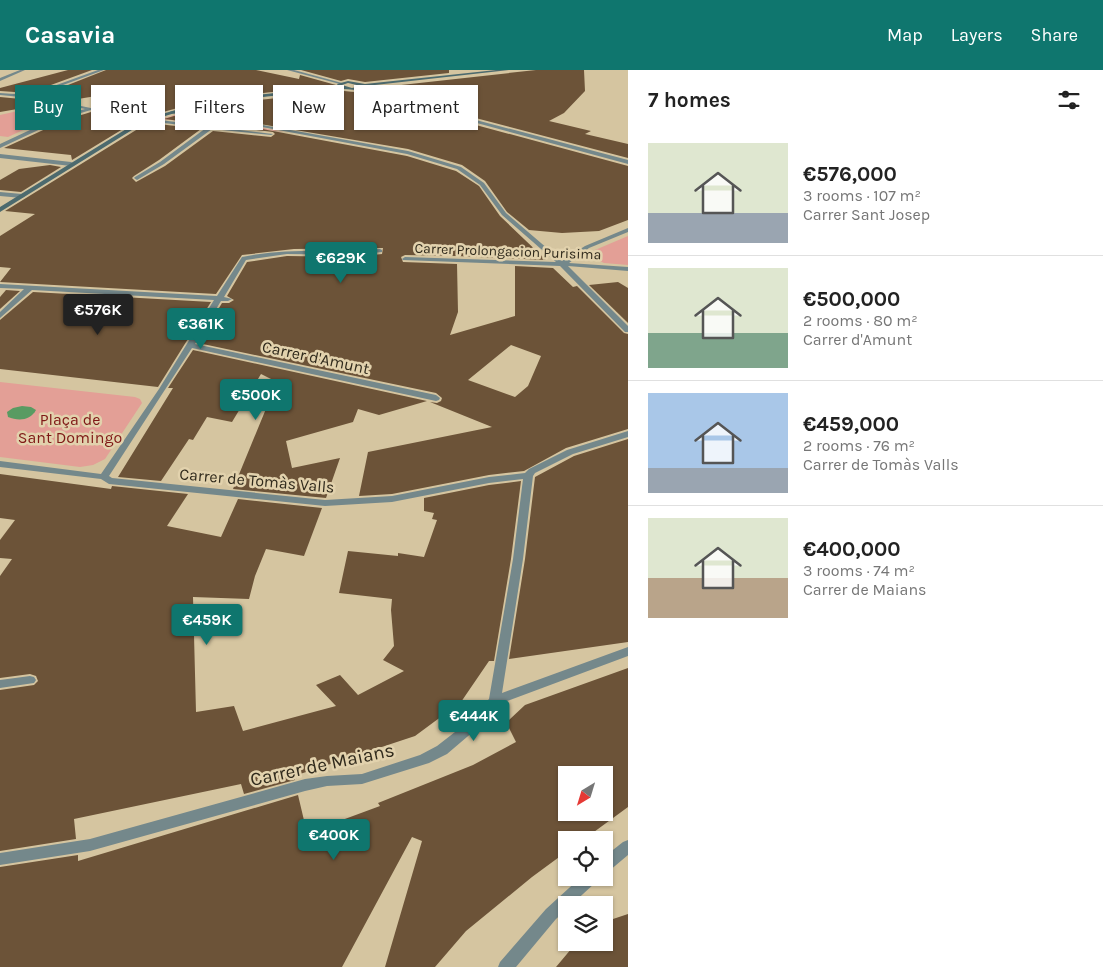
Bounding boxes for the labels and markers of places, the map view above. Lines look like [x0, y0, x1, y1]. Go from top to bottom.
pin: €629K [306, 242, 376, 284]
pin: €576K [63, 294, 133, 336]
pin: €361K [166, 308, 236, 350]
pin: €500K [221, 378, 291, 421]
pin: €459K [172, 604, 242, 646]
pin: €444K [439, 700, 509, 742]
pin: €400K [299, 818, 369, 861]

